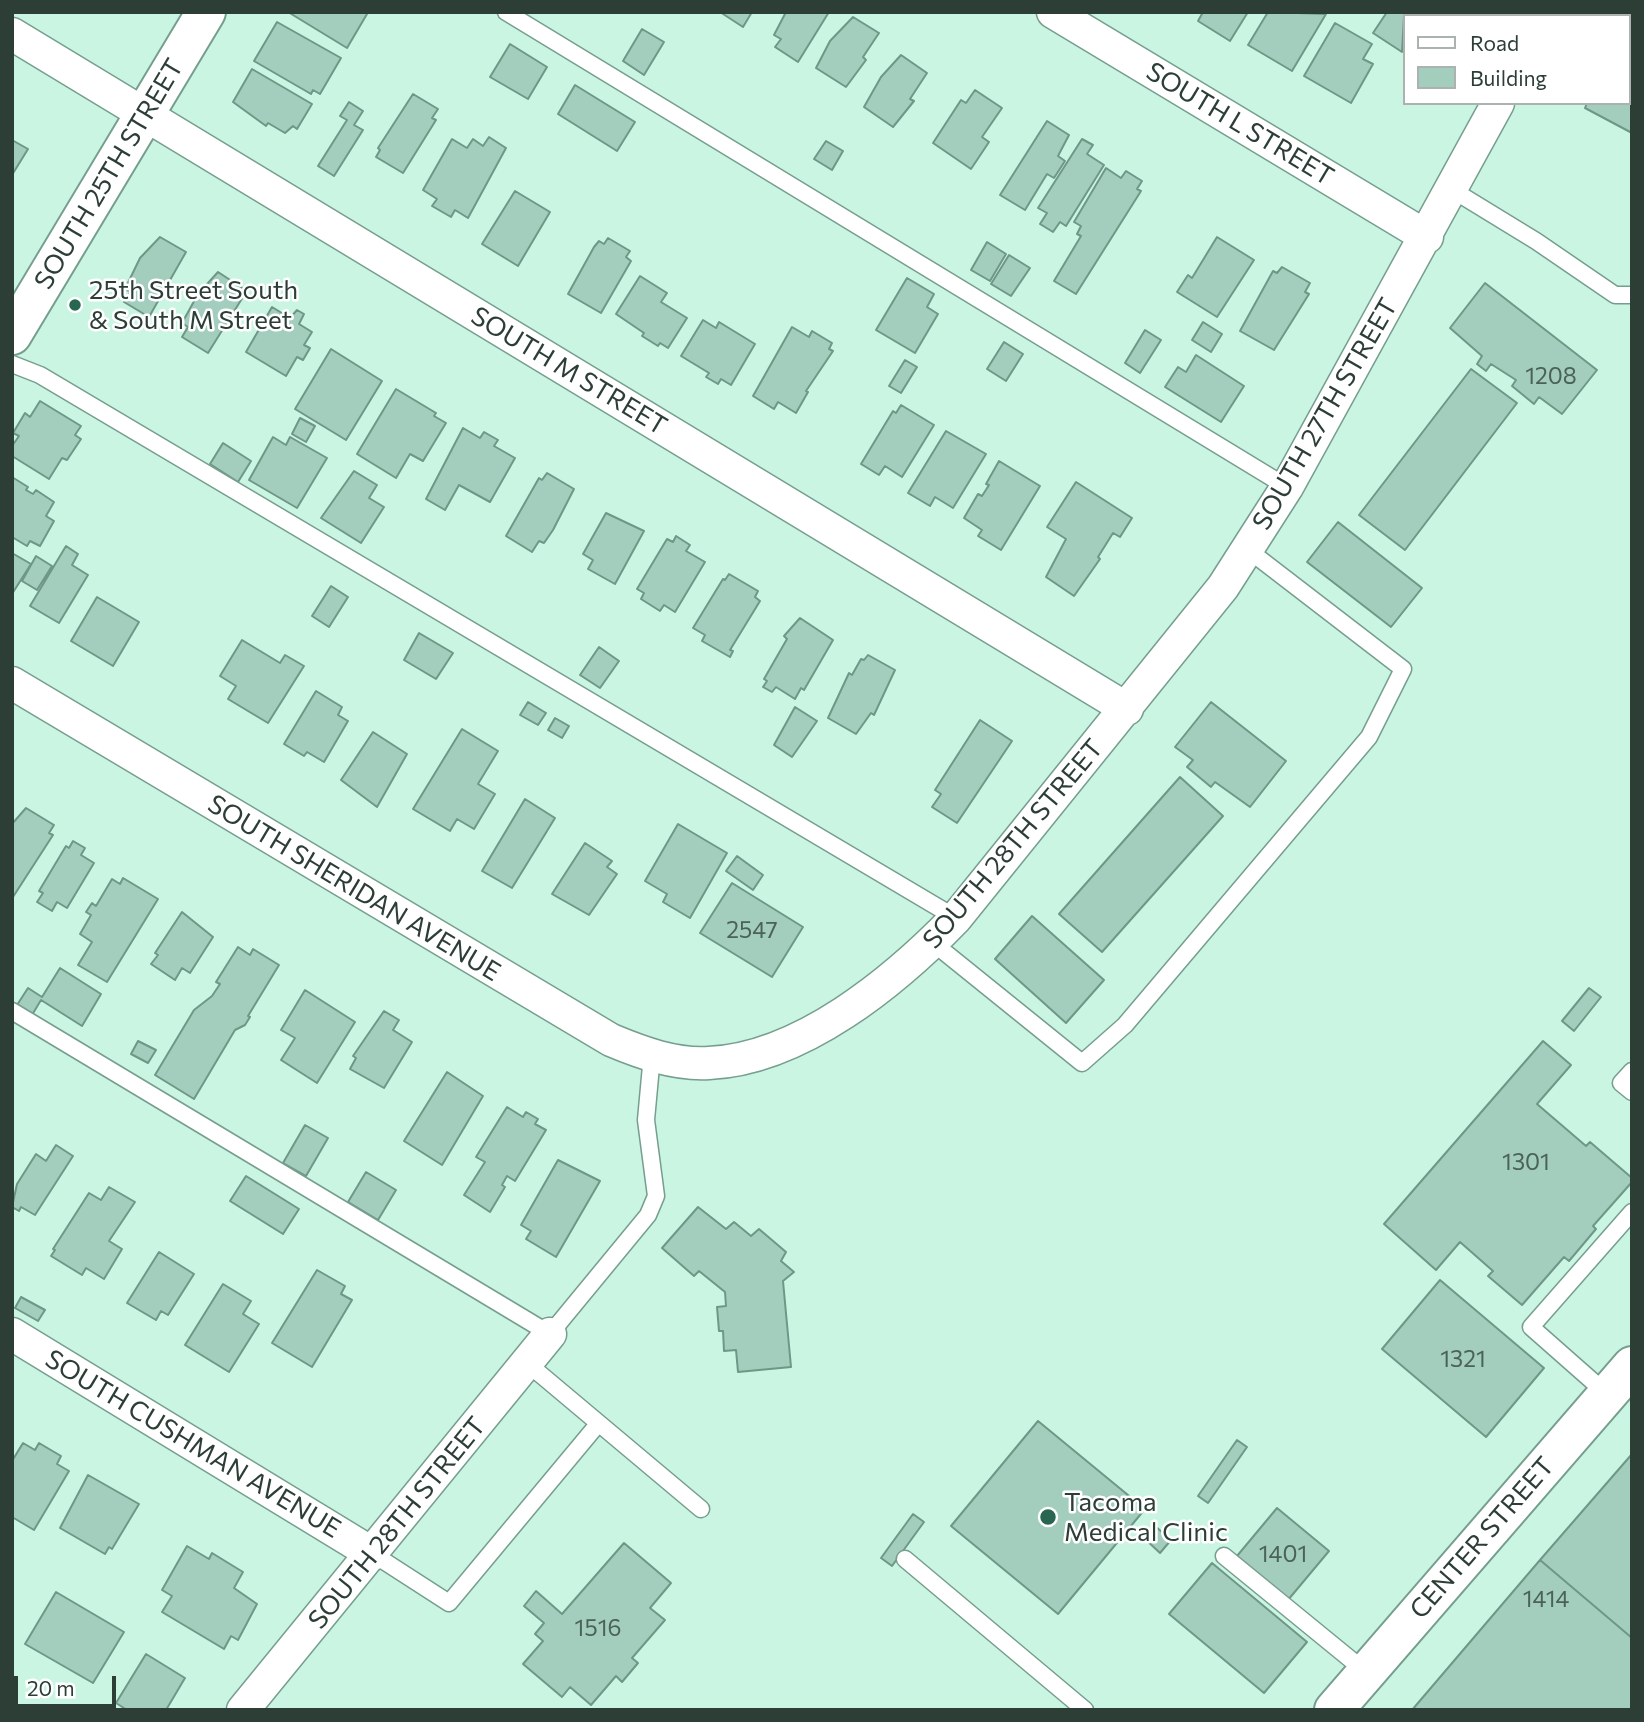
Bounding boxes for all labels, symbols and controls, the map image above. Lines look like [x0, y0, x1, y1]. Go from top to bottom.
legend [1402, 14, 1630, 105]
text: Road [1470, 30, 1519, 55]
street label: SOUTH 25TH STREET [28, 53, 190, 295]
street label: SOUTH L STREET [1141, 56, 1339, 192]
text: Building [1470, 65, 1547, 90]
place label: 25th Street South & South M Street [89, 274, 298, 336]
street label: SOUTH 27TH STREET [1246, 293, 1404, 535]
marker: 25th Street South & South M Street [67, 297, 83, 313]
street label: SOUTH M STREET [465, 300, 673, 442]
house number: 1208 [1525, 362, 1577, 390]
street label: SOUTH 28TH STREET [916, 733, 1110, 955]
street label: SOUTH SHERIDAN AVENUE [202, 788, 506, 988]
house number: 2547 [726, 916, 778, 944]
house number: 1301 [1502, 1148, 1550, 1176]
street label: SOUTH CUSHMAN AVENUE [40, 1343, 346, 1545]
house number: 1321 [1440, 1345, 1486, 1373]
street label: SOUTH 28TH STREET [302, 1411, 492, 1635]
street label: CENTER STREET [1403, 1451, 1561, 1625]
place label: Tacoma Medical Clinic [1064, 1486, 1228, 1548]
marker: Tacoma Medical Clinic [1038, 1507, 1058, 1527]
house number: 1401 [1259, 1540, 1307, 1568]
house number: 1414 [1523, 1585, 1569, 1613]
house number: 1516 [575, 1614, 621, 1642]
scale bar [18, 1662, 119, 1706]
text: 20 m [27, 1675, 75, 1700]

